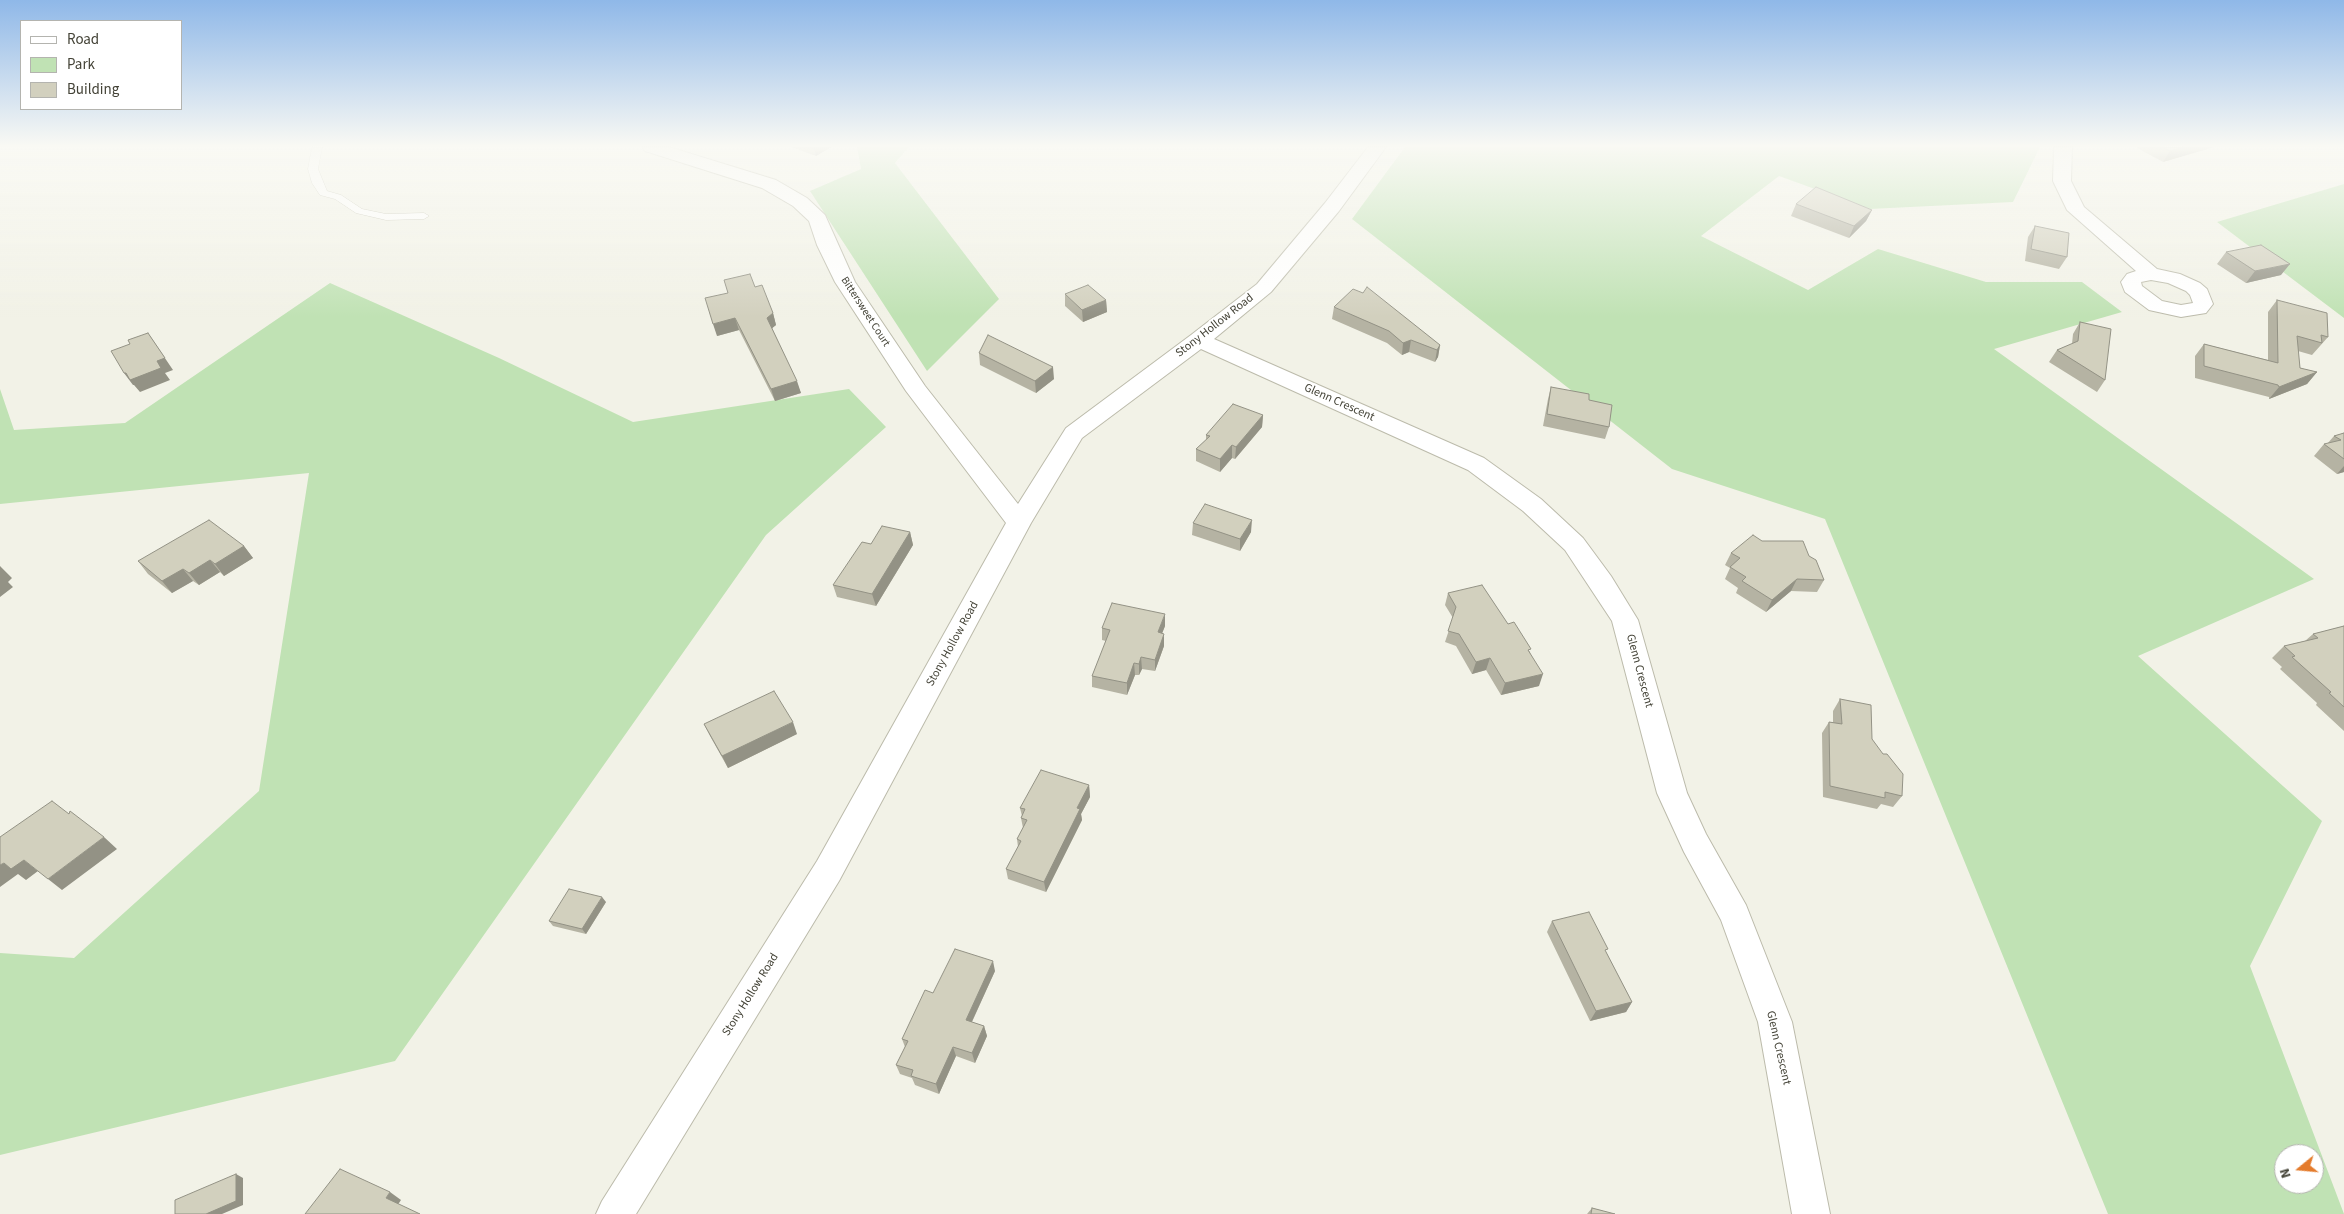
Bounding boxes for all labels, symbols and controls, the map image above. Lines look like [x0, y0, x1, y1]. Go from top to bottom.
legend [20, 20, 182, 110]
text: Road [67, 29, 99, 50]
text: Park [67, 54, 95, 75]
text: Building [67, 79, 119, 100]
street label: Bittersweet Court [838, 275, 892, 349]
street label: Stony Hollow Road [1173, 291, 1257, 361]
street label: Glenn Crescent [1302, 381, 1376, 425]
street label: Stony Hollow Road [924, 599, 982, 689]
street label: Glenn Crescent [1622, 633, 1656, 709]
street label: Stony Hollow Road [720, 951, 782, 1039]
street label: Glenn Crescent [1762, 1010, 1794, 1086]
north arrow [2274, 1144, 2324, 1194]
text: N [2275, 1166, 2297, 1180]

